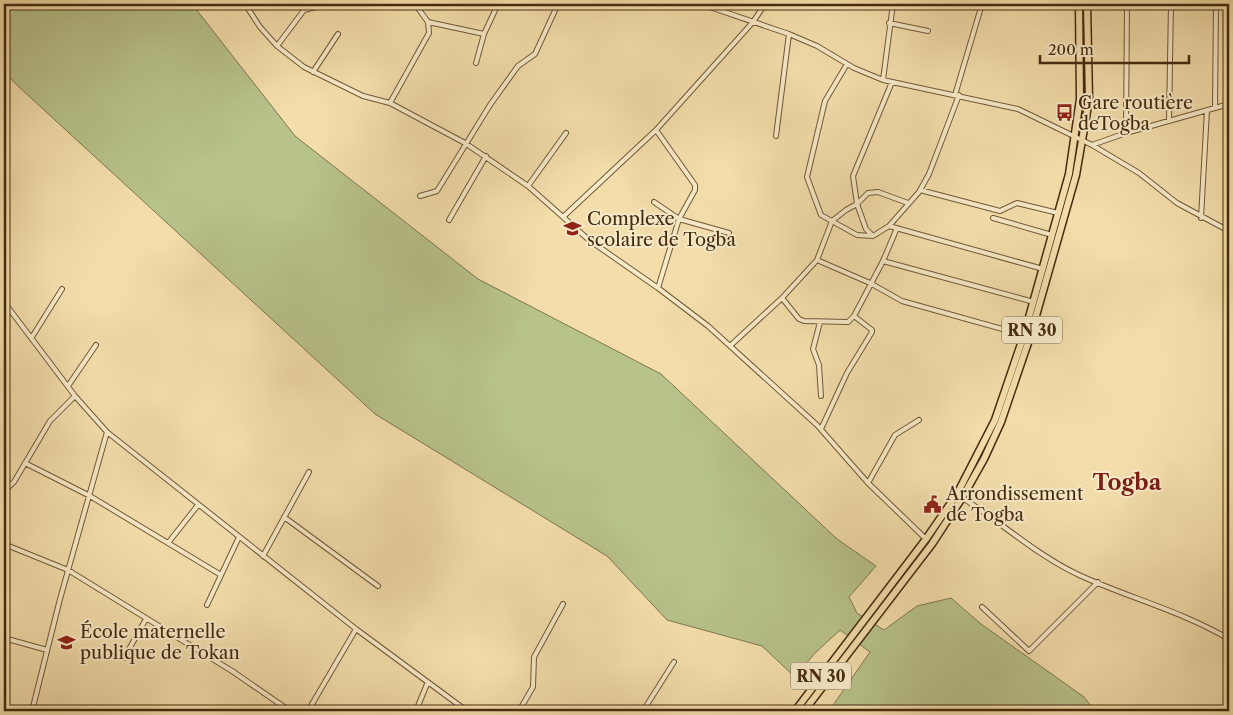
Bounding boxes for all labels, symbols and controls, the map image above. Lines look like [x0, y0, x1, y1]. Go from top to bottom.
scale bar [1040, 32, 1189, 64]
text: 200 m [1048, 40, 1094, 59]
place label: Gare routière deTogba [1078, 92, 1193, 135]
bus stop icon: Gare routière deTogba [1054, 103, 1074, 123]
place label: Complexe scolaire de Togba [587, 208, 736, 251]
school or university icon: Complexe scolaire de Togba [563, 219, 583, 239]
road number: RN 30 [1002, 316, 1062, 344]
district label: Togba [1093, 469, 1162, 496]
place label: Arrondissement de Togba [945, 483, 1084, 526]
public building icon: Arrondissement de Togba [922, 494, 942, 514]
place label: École maternelle publique de Tokan [80, 620, 240, 664]
school or university icon: École maternelle publique de Tokan [56, 632, 76, 652]
road number: RN 30 [791, 662, 851, 689]

